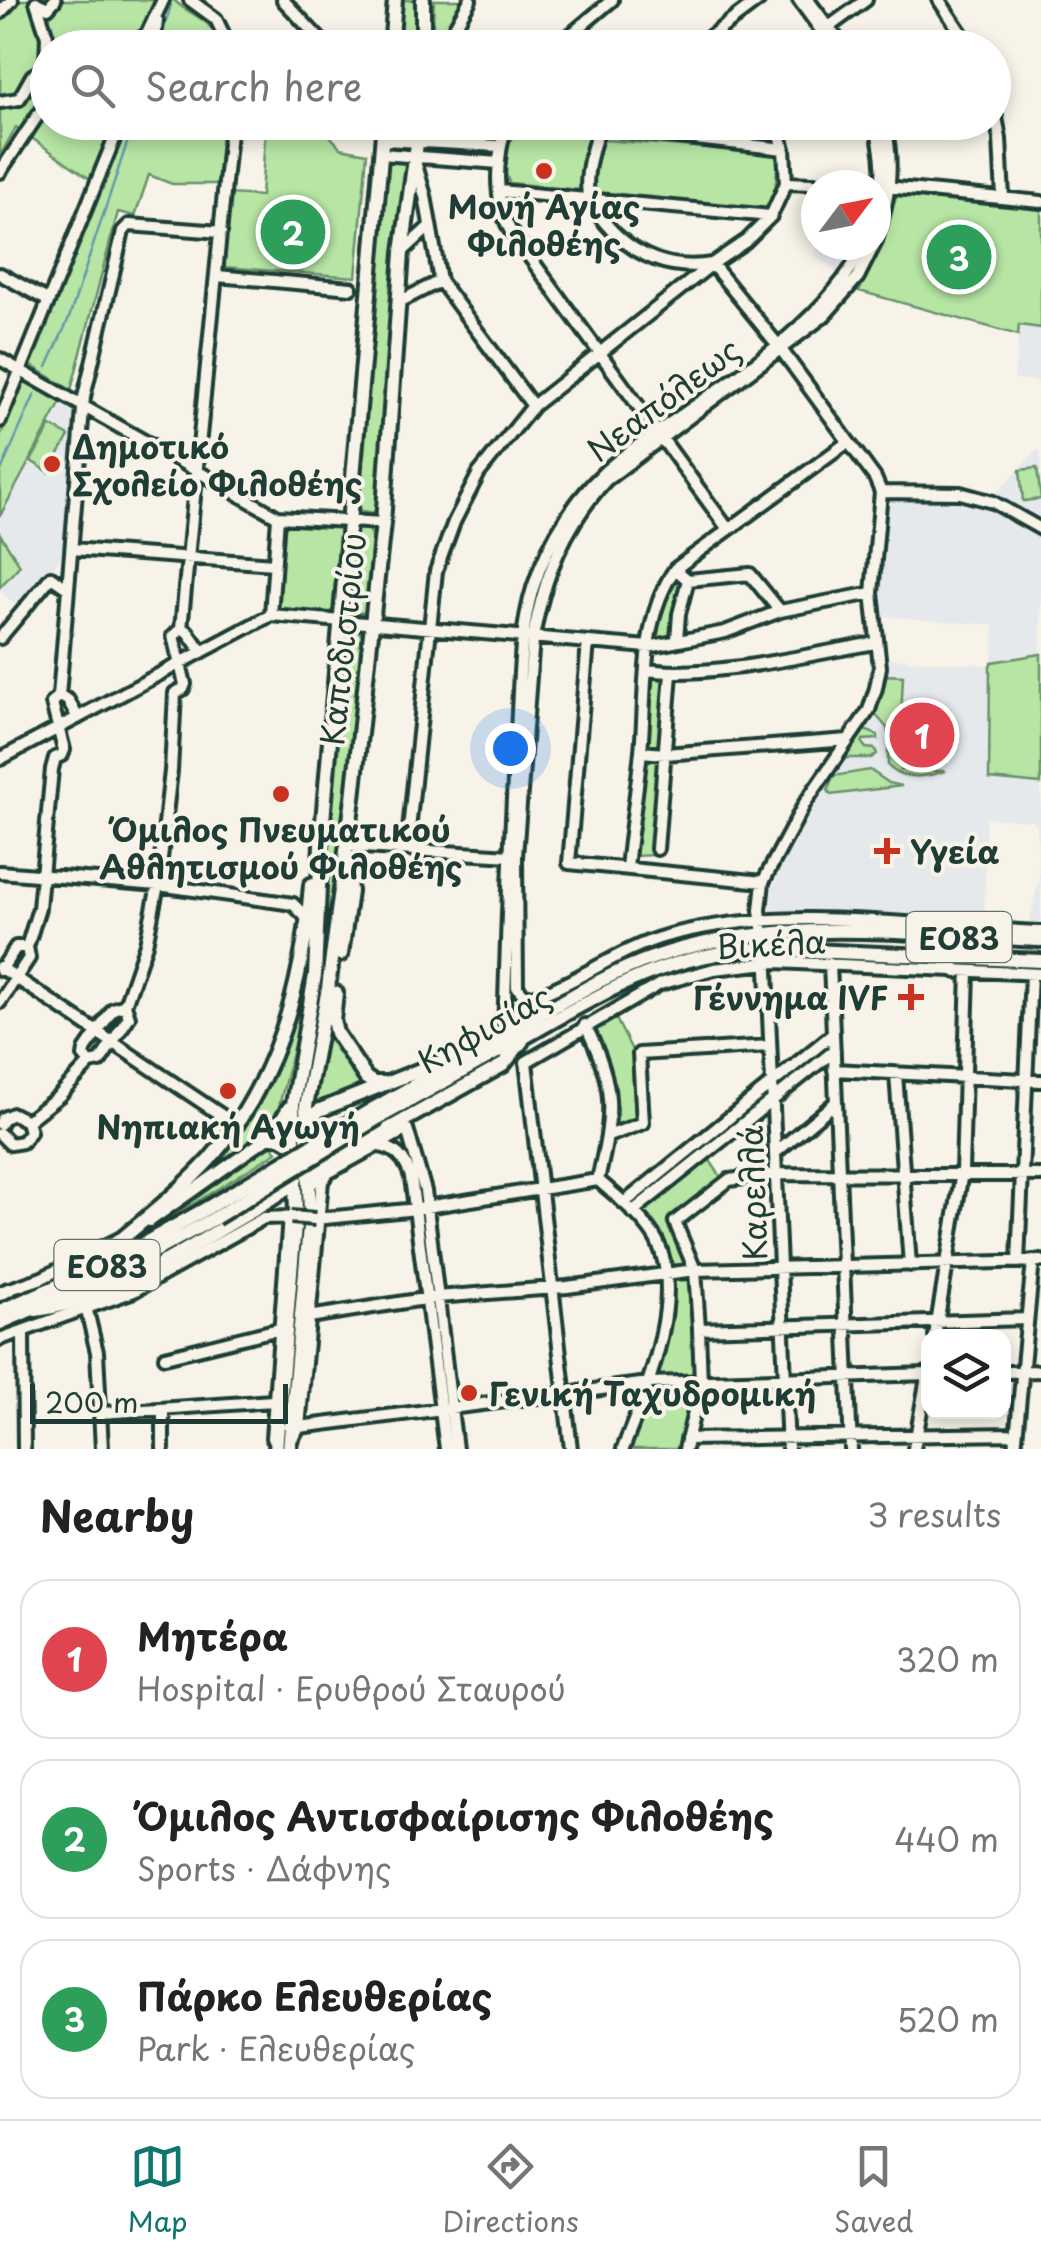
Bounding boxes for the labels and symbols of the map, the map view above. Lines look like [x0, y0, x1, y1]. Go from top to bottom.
marker: Μονή Αγίας Φιλοθέης [533, 160, 555, 182]
north arrow [801, 170, 891, 260]
place label: Μονή Αγίας Φιλοθέης [448, 182, 640, 267]
pin: 2 [260, 194, 326, 270]
pin: 3 [926, 220, 992, 294]
street label: Νεαπόλεως [576, 325, 750, 473]
place label: Δημοτικό Σχολείο Φιλοθέης [72, 422, 362, 507]
marker: Δημοτικό Σχολείο Φιλοθέης [41, 453, 63, 475]
street label: Καποδιστρίου [307, 530, 377, 748]
pin: 1 [890, 698, 954, 772]
your location [485, 723, 536, 774]
marker: Όμιλος Πνευματικού Αθλητισμού Φιλοθέης [270, 783, 292, 805]
place label: Όμιλος Πνευματικού Αθλητισμού Φιλοθέης [100, 805, 462, 890]
place label: Υγεία [910, 827, 1000, 875]
marker: Υγεία [874, 838, 900, 864]
road number: ΕΟ83 [906, 912, 1012, 962]
street label: Βικέλα [715, 916, 827, 970]
street label: Κηφισίας [409, 972, 559, 1084]
place label: Γέννημα IVF [693, 973, 888, 1021]
marker: Γέννημα IVF [898, 984, 924, 1010]
marker: Νηπιακή Αγωγή [217, 1080, 239, 1102]
place label: Νηπιακή Αγωγή [96, 1102, 360, 1150]
street label: Καρελλά [726, 1124, 778, 1262]
road number: ΕΟ83 [54, 1240, 160, 1290]
place label: Γενική Ταχυδρομική [489, 1369, 816, 1417]
scale bar [30, 1379, 288, 1424]
marker: Γενική Ταχυδρομική [458, 1382, 480, 1404]

